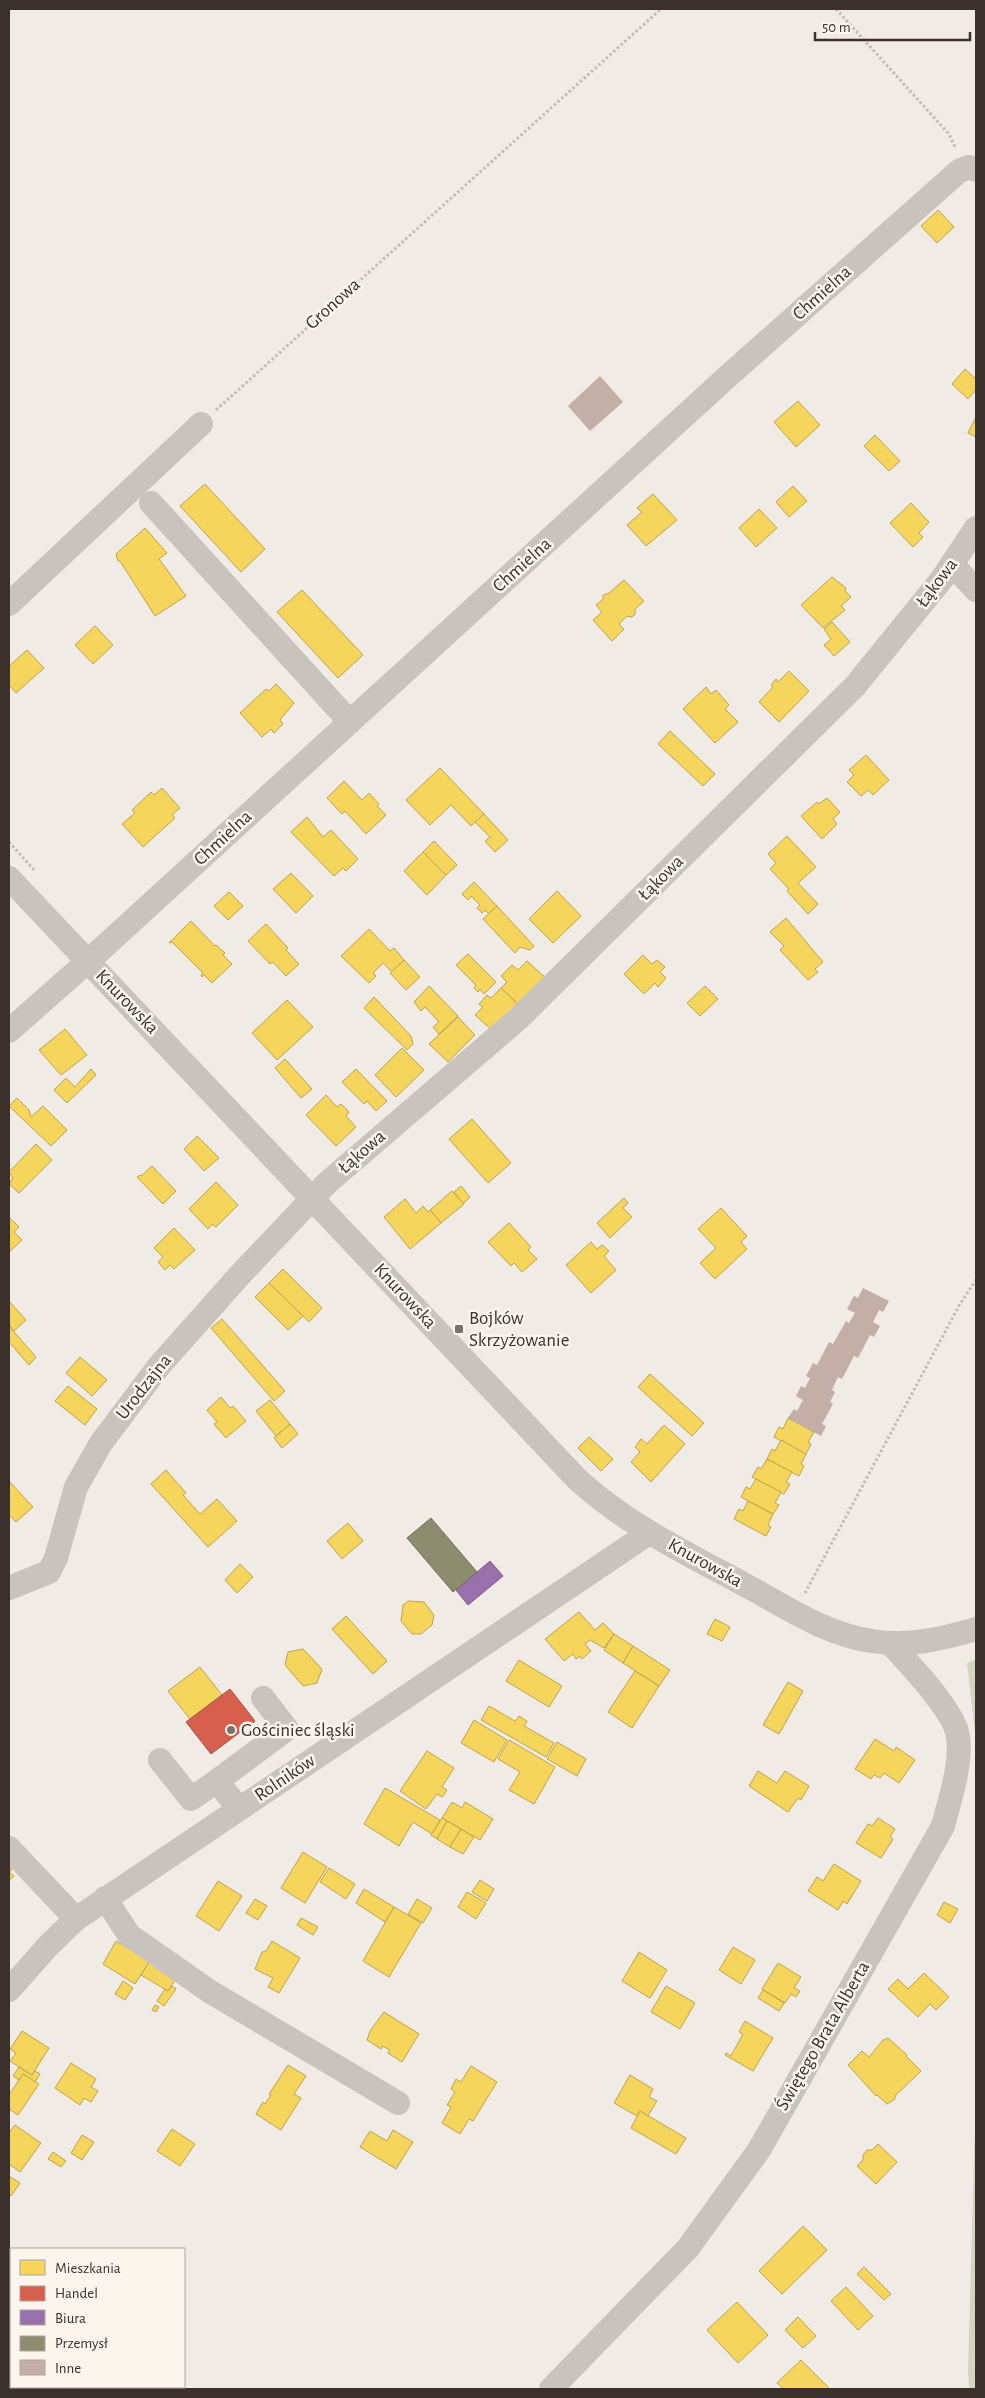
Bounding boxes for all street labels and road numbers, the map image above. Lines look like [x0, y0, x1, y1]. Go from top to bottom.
street label: Chmielna [789, 262, 855, 324]
street label: Gronowa [302, 275, 364, 333]
street label: Chmielna [489, 534, 555, 596]
street label: Łąkowa [913, 555, 961, 611]
street label: Chmielna [190, 807, 256, 869]
street label: Łąkowa [635, 851, 688, 904]
street label: Knurowska [92, 966, 162, 1038]
street label: Łąkowa [335, 1126, 389, 1177]
street label: Knurowska [370, 1260, 440, 1332]
street label: Urodzajna [113, 1351, 175, 1423]
street label: Knurowska [665, 1535, 745, 1591]
street label: Rolników [251, 1751, 319, 1805]
street label: Świętego Brata Alberta [771, 1957, 874, 2114]

